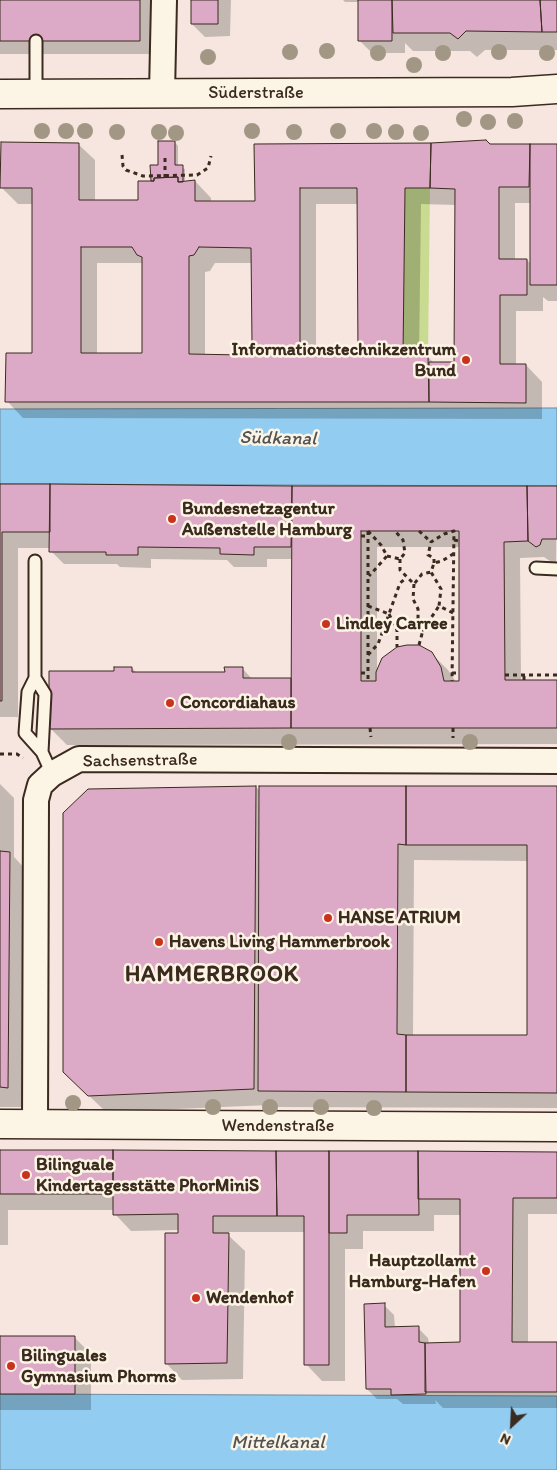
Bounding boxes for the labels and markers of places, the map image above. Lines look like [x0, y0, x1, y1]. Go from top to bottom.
place label: Informationstechnikzentrum Bund [232, 339, 456, 382]
marker: Informationstechnikzentrum Bund [460, 354, 472, 366]
place label: Bundesnetzagentur Außenstelle Hamburg [182, 498, 352, 540]
marker: Bundesnetzagentur Außenstelle Hamburg [166, 513, 178, 525]
place label: Lindley Carree [336, 613, 448, 635]
marker: Lindley Carree [320, 618, 332, 630]
place label: Concordiahaus [180, 692, 295, 714]
marker: Concordiahaus [164, 697, 176, 709]
place label: HANSE ATRIUM [338, 907, 461, 929]
marker: HANSE ATRIUM [322, 912, 334, 924]
place label: Havens Living Hammerbrook [169, 931, 390, 953]
marker: Havens Living Hammerbrook [153, 936, 165, 948]
place label: Bilinguale Kindertagesstätte PhorMiniS [36, 1154, 259, 1196]
marker: Bilinguale Kindertagesstätte PhorMiniS [20, 1169, 32, 1181]
place label: Hauptzollamt Hamburg-Hafen [349, 1250, 476, 1292]
marker: Hauptzollamt Hamburg-Hafen [480, 1265, 492, 1277]
place label: Wendenhof [206, 1287, 294, 1309]
marker: Wendenhof [190, 1292, 202, 1304]
place label: Bilinguales Gymnasium Phorms [21, 1345, 176, 1388]
marker: Bilinguales Gymnasium Phorms [5, 1360, 17, 1372]

